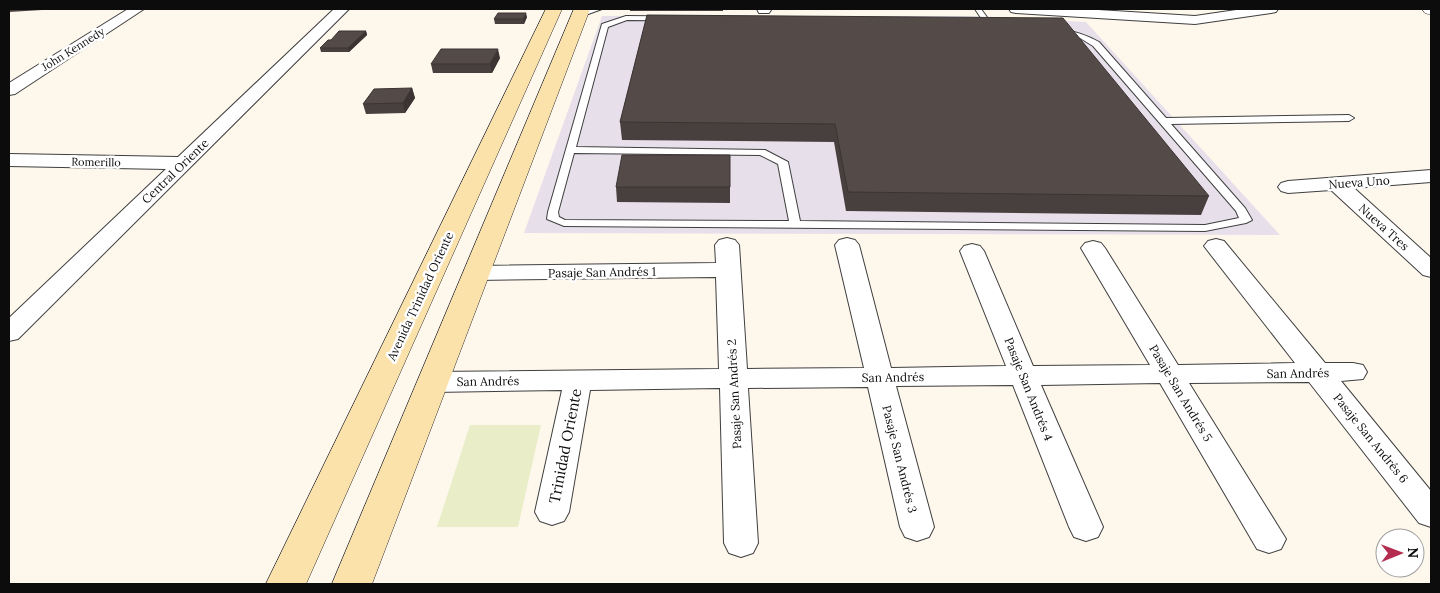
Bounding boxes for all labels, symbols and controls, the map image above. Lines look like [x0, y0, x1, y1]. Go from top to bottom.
street label: John Kennedy [38, 24, 107, 74]
street label: Central Oriente [138, 135, 212, 207]
street label: Romerillo [71, 155, 121, 169]
street label: Nueva Uno [1328, 172, 1390, 192]
street label: Nueva Tres [1356, 200, 1413, 254]
street label: Avenida Trinidad Oriente [383, 229, 457, 364]
street label: Pasaje San Andrés 1 [548, 264, 656, 280]
street label: Pasaje San Andrés 4 [1001, 335, 1057, 443]
street label: Pasaje San Andrés 2 [724, 339, 744, 449]
street label: Pasaje San Andrés 5 [1146, 342, 1216, 444]
street label: San Andrés [1267, 365, 1330, 381]
street label: San Andrés [862, 369, 925, 385]
street label: San Andrés [457, 373, 520, 389]
street label: Trinidad Oriente [545, 387, 585, 505]
street label: Pasaje San Andrés 6 [1330, 390, 1412, 486]
street label: Pasaje San Andrés 3 [879, 404, 921, 515]
north arrow [1375, 528, 1425, 578]
text: N [1404, 547, 1422, 559]

